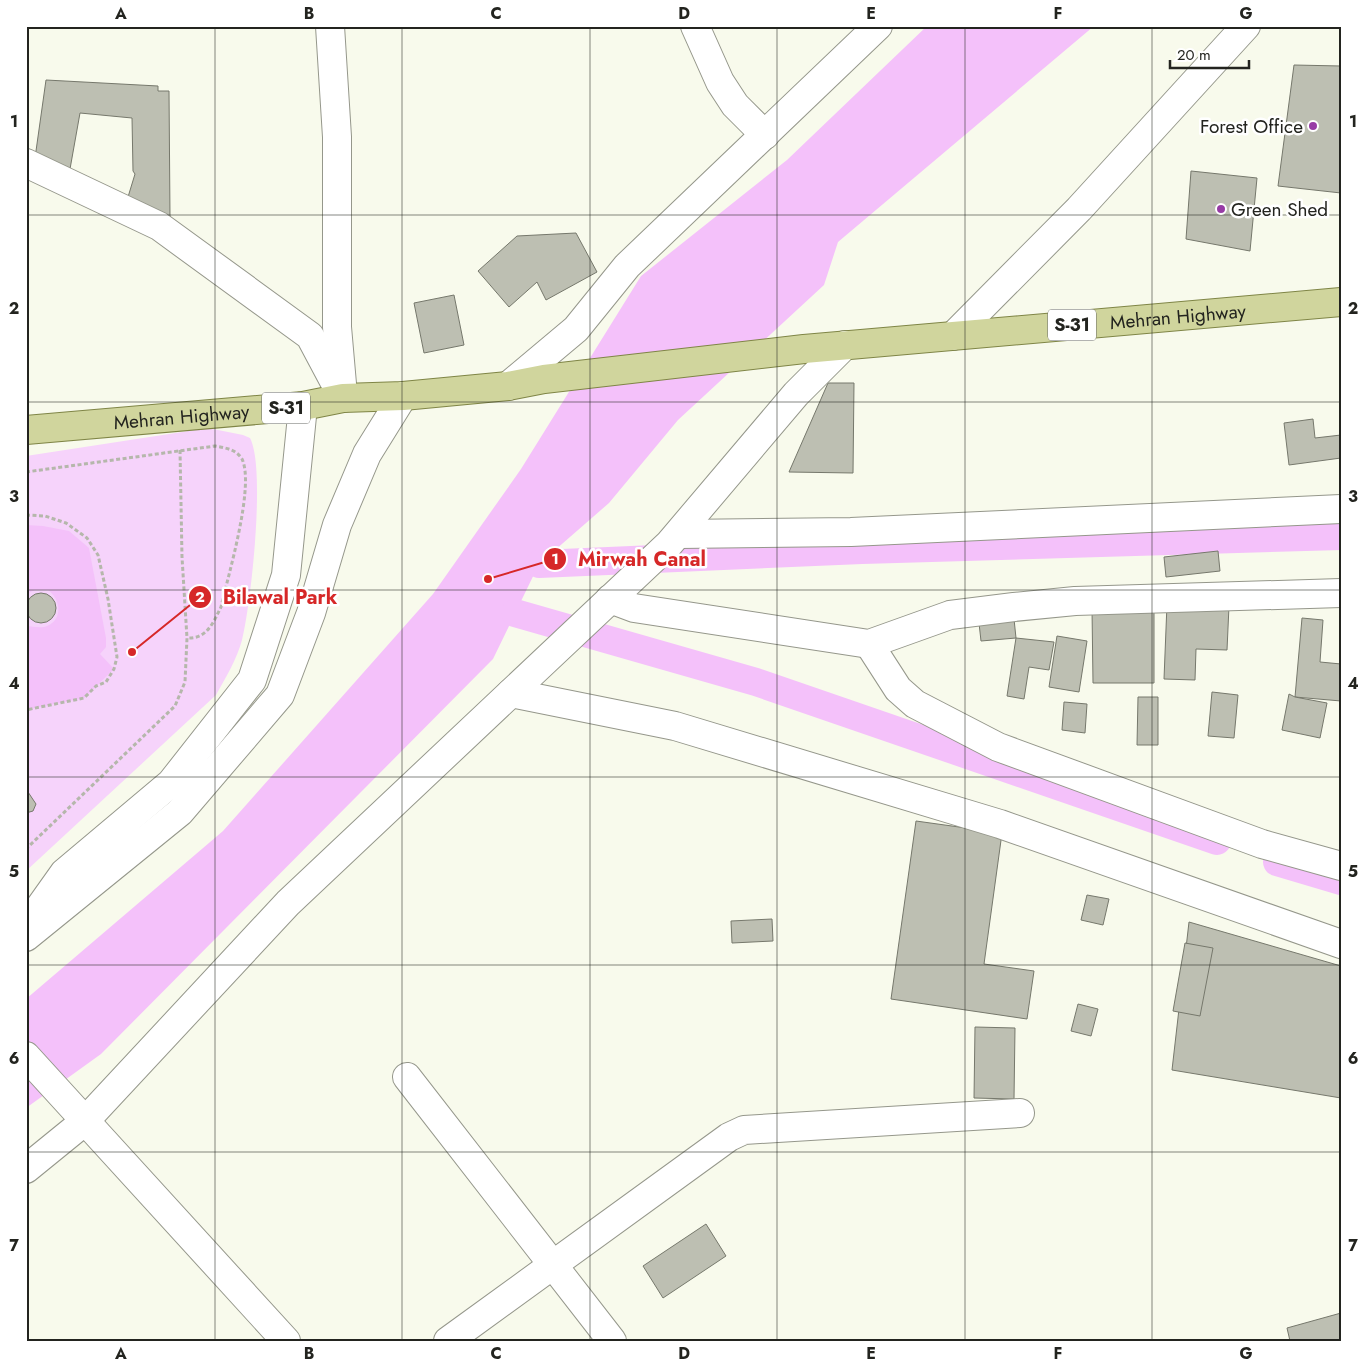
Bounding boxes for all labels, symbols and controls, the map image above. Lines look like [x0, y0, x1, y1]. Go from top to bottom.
text: A [114, 2, 127, 25]
text: B [304, 2, 314, 25]
text: C [490, 2, 502, 25]
text: D [678, 2, 690, 25]
text: E [866, 2, 876, 25]
text: F [1054, 2, 1062, 25]
text: G [1239, 2, 1253, 25]
scale bar [1170, 38, 1248, 70]
text: 20 m [1177, 44, 1211, 66]
text: 1 [10, 110, 18, 133]
text: 1 [1349, 110, 1357, 133]
place label: Forest Office [1200, 113, 1303, 140]
marker: Forest Office [1307, 120, 1319, 132]
place label: Green Shed [1231, 196, 1328, 223]
marker: Green Shed [1215, 203, 1227, 215]
text: 2 [9, 297, 19, 320]
street label: Mehran Highway [1109, 297, 1247, 336]
text: 2 [1348, 297, 1358, 320]
road number: S-31 [1048, 310, 1096, 340]
road number: S-31 [262, 392, 310, 423]
street label: Mehran Highway [112, 398, 251, 436]
text: 3 [9, 485, 19, 508]
text: 3 [1348, 485, 1358, 508]
callout: Mirwah Canal [543, 542, 716, 577]
text: Mirwah Canal [578, 545, 706, 574]
text: 1 [551, 548, 559, 570]
callout: Bilawal Park [187, 579, 347, 614]
text: Bilawal Park [223, 583, 338, 612]
text: 2 [195, 586, 205, 608]
text: 4 [8, 672, 20, 695]
text: 4 [1347, 672, 1359, 695]
text: 5 [9, 860, 19, 883]
text: 5 [1348, 860, 1358, 883]
text: 6 [9, 1047, 19, 1070]
text: 6 [1348, 1047, 1358, 1070]
text: 7 [9, 1234, 19, 1257]
text: 7 [1348, 1234, 1358, 1257]
text: A [114, 1342, 127, 1365]
text: B [304, 1342, 314, 1365]
text: C [490, 1342, 502, 1365]
text: D [678, 1342, 690, 1365]
text: E [866, 1342, 876, 1365]
text: F [1054, 1342, 1062, 1365]
text: G [1239, 1342, 1253, 1365]

